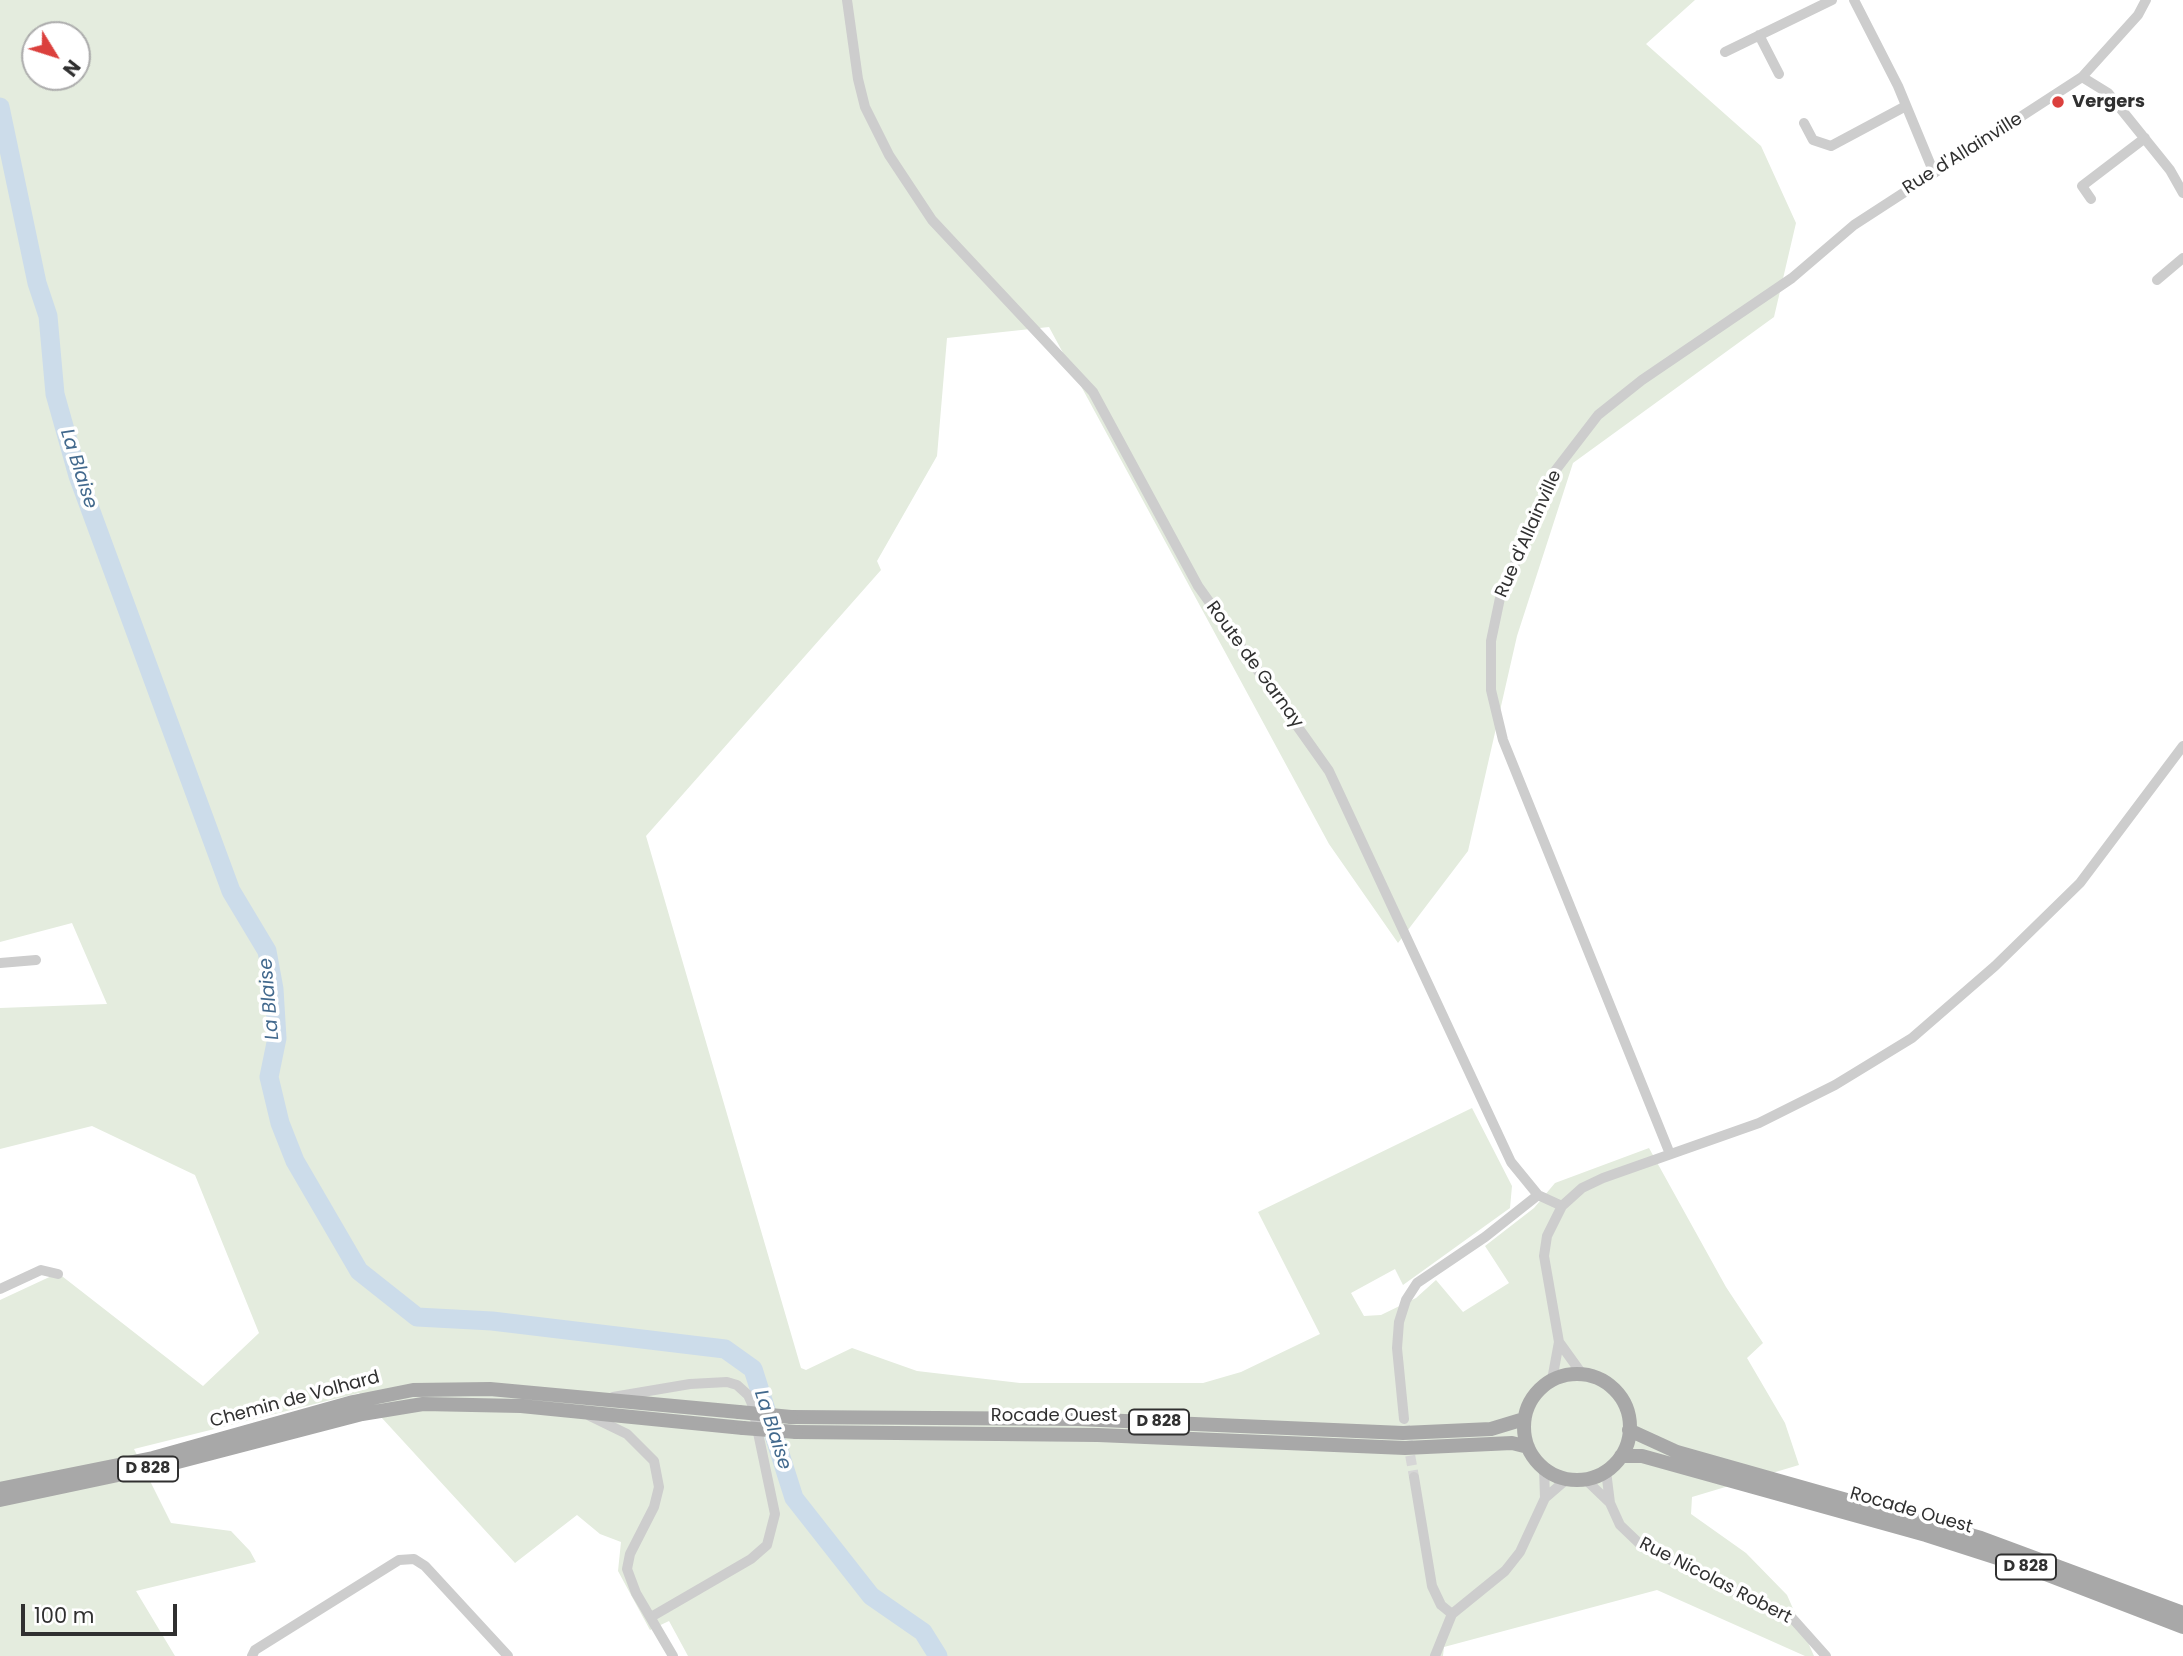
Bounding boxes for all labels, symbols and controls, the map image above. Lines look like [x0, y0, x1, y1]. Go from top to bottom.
north arrow [21, 21, 91, 91]
text: N [56, 54, 86, 82]
place label: Vergers [2072, 91, 2145, 113]
marker: Vergers [2050, 94, 2066, 110]
street label: Rue d'Allainville [1899, 109, 2027, 199]
water label: La Blaise [54, 426, 102, 512]
street label: Rue d'Allainville [1491, 467, 1567, 601]
street label: Route de Garnay [1201, 597, 1307, 733]
water label: La Blaise [255, 957, 285, 1041]
street label: Chemin de Volhard [208, 1367, 382, 1433]
water label: La Blaise [748, 1387, 796, 1473]
street label: Rocade Ouest [991, 1405, 1117, 1427]
road number: D 828 [1129, 1410, 1189, 1434]
road number: D 828 [118, 1456, 178, 1482]
street label: Rocade Ouest [1847, 1483, 1975, 1539]
street label: Rue Nicolas Robert [1635, 1533, 1795, 1629]
road number: D 828 [1996, 1554, 2056, 1580]
scale bar [24, 1590, 180, 1634]
text: 100 m [34, 1601, 94, 1630]

